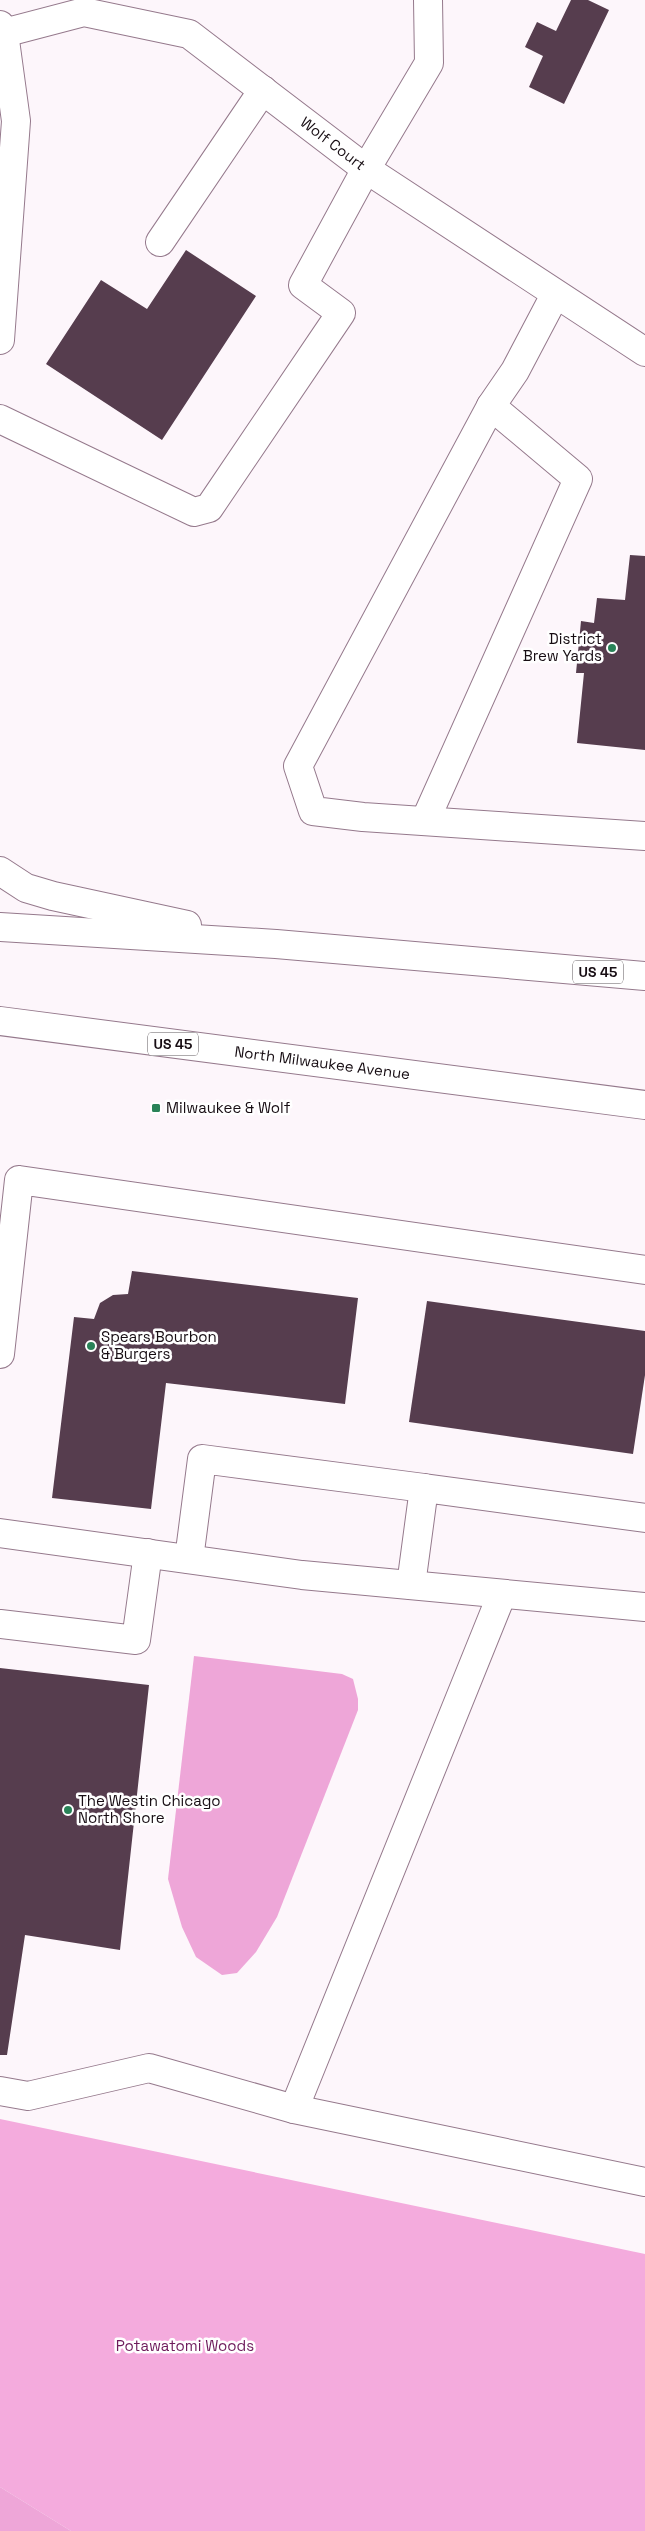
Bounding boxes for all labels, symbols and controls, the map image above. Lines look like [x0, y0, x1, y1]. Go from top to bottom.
street label: Wolf Court [297, 112, 370, 174]
place label: District Brew Yards [523, 629, 602, 665]
marker: District Brew Yards [606, 642, 618, 654]
road number: US 45 [573, 960, 623, 984]
road number: US 45 [148, 1032, 198, 1056]
street label: North Milwaukee Avenue [233, 1042, 411, 1083]
place label: Milwaukee & Wolf [166, 1098, 291, 1117]
marker: Milwaukee & Wolf [150, 1102, 162, 1114]
place label: Spears Bourbon & Burgers [101, 1327, 217, 1363]
marker: Spears Bourbon & Burgers [85, 1340, 97, 1352]
place label: The Westin Chicago North Shore [78, 1791, 221, 1827]
marker: The Westin Chicago North Shore [62, 1804, 74, 1816]
park label: Potawatomi Woods [116, 2336, 254, 2355]

